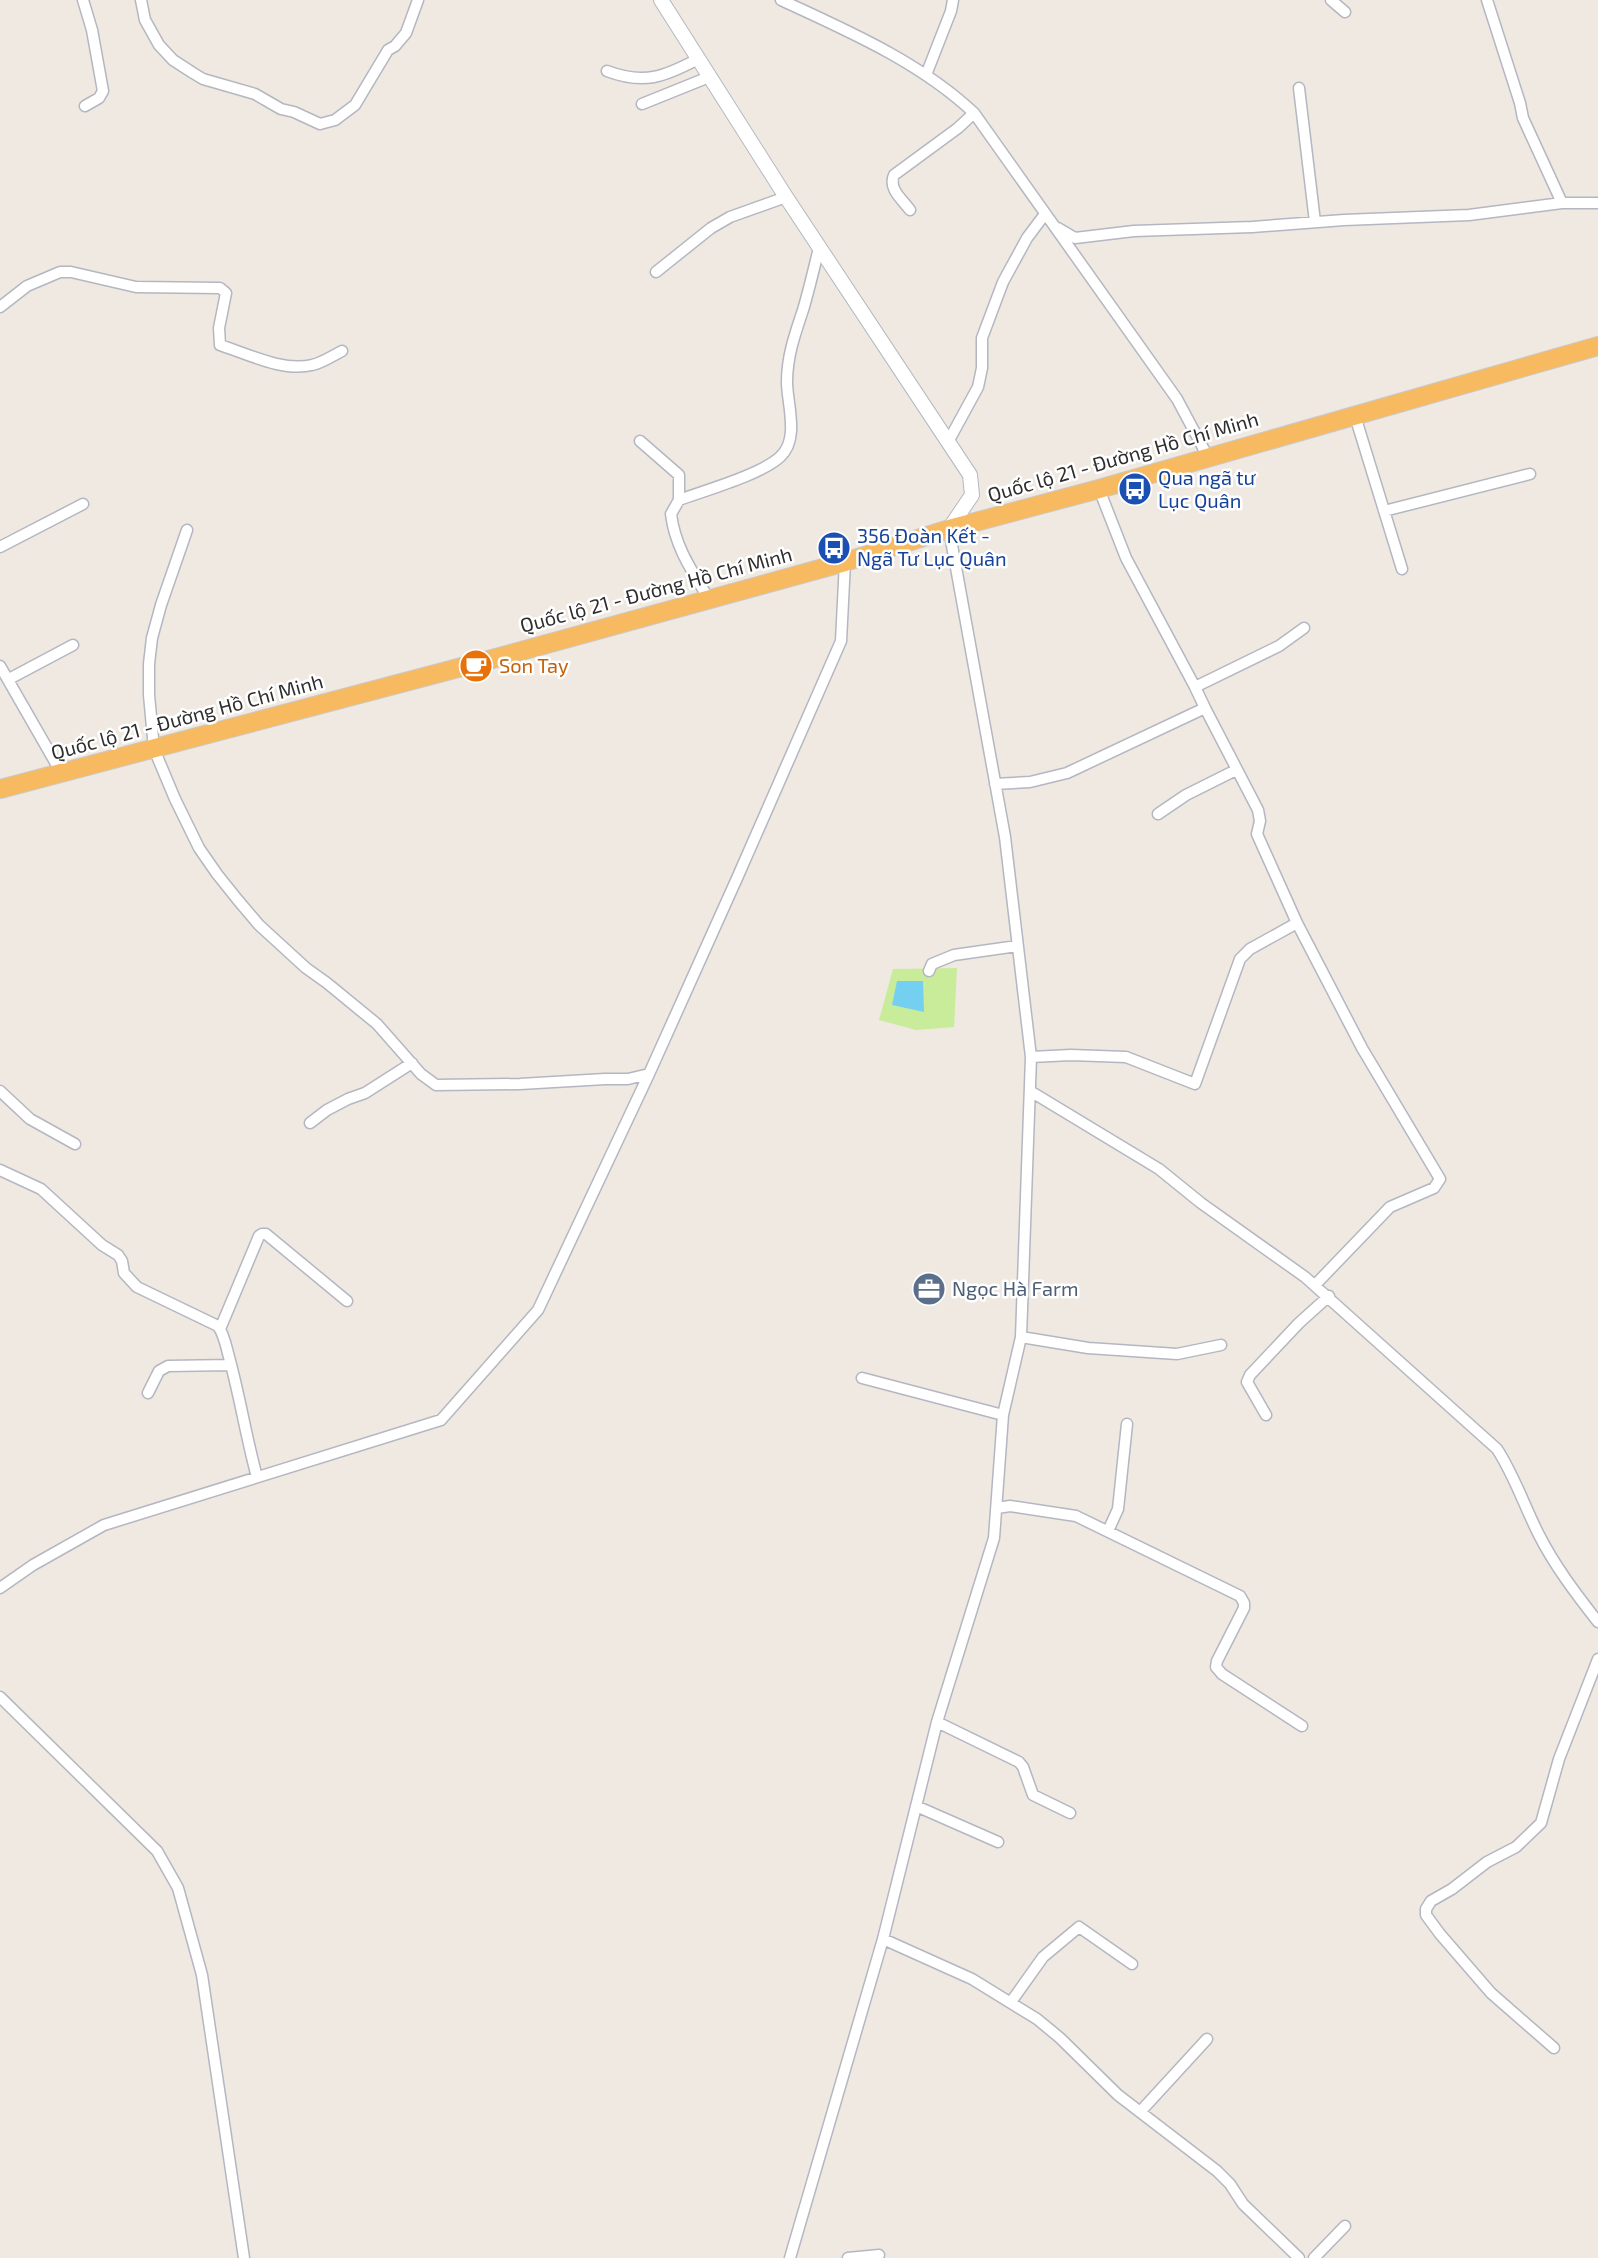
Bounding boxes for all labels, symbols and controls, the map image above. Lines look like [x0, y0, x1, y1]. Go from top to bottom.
street label: Quốc lộ 21 - Đường Hồ Chí Minh [984, 406, 1261, 506]
place label: Qua ngã tư Lục Quân [1158, 465, 1257, 512]
bus stop icon: Qua ngã tư Lục Quân [1117, 471, 1153, 507]
place label: 356 Đoàn Kết - Ngã Tư Lục Quân [857, 523, 1007, 570]
bus stop icon: 356 Đoàn Kết - Ngã Tư Lục Quân [816, 530, 852, 566]
street label: Quốc lộ 21 - Đường Hồ Chí Minh [517, 541, 794, 637]
cafe icon: Son Tay [458, 648, 494, 684]
place label: Son Tay [499, 653, 569, 677]
street label: Quốc lộ 21 - Đường Hồ Chí Minh [48, 668, 325, 764]
office icon: Ngọc Hà Farm [911, 1271, 947, 1307]
place label: Ngọc Hà Farm [952, 1276, 1078, 1300]

